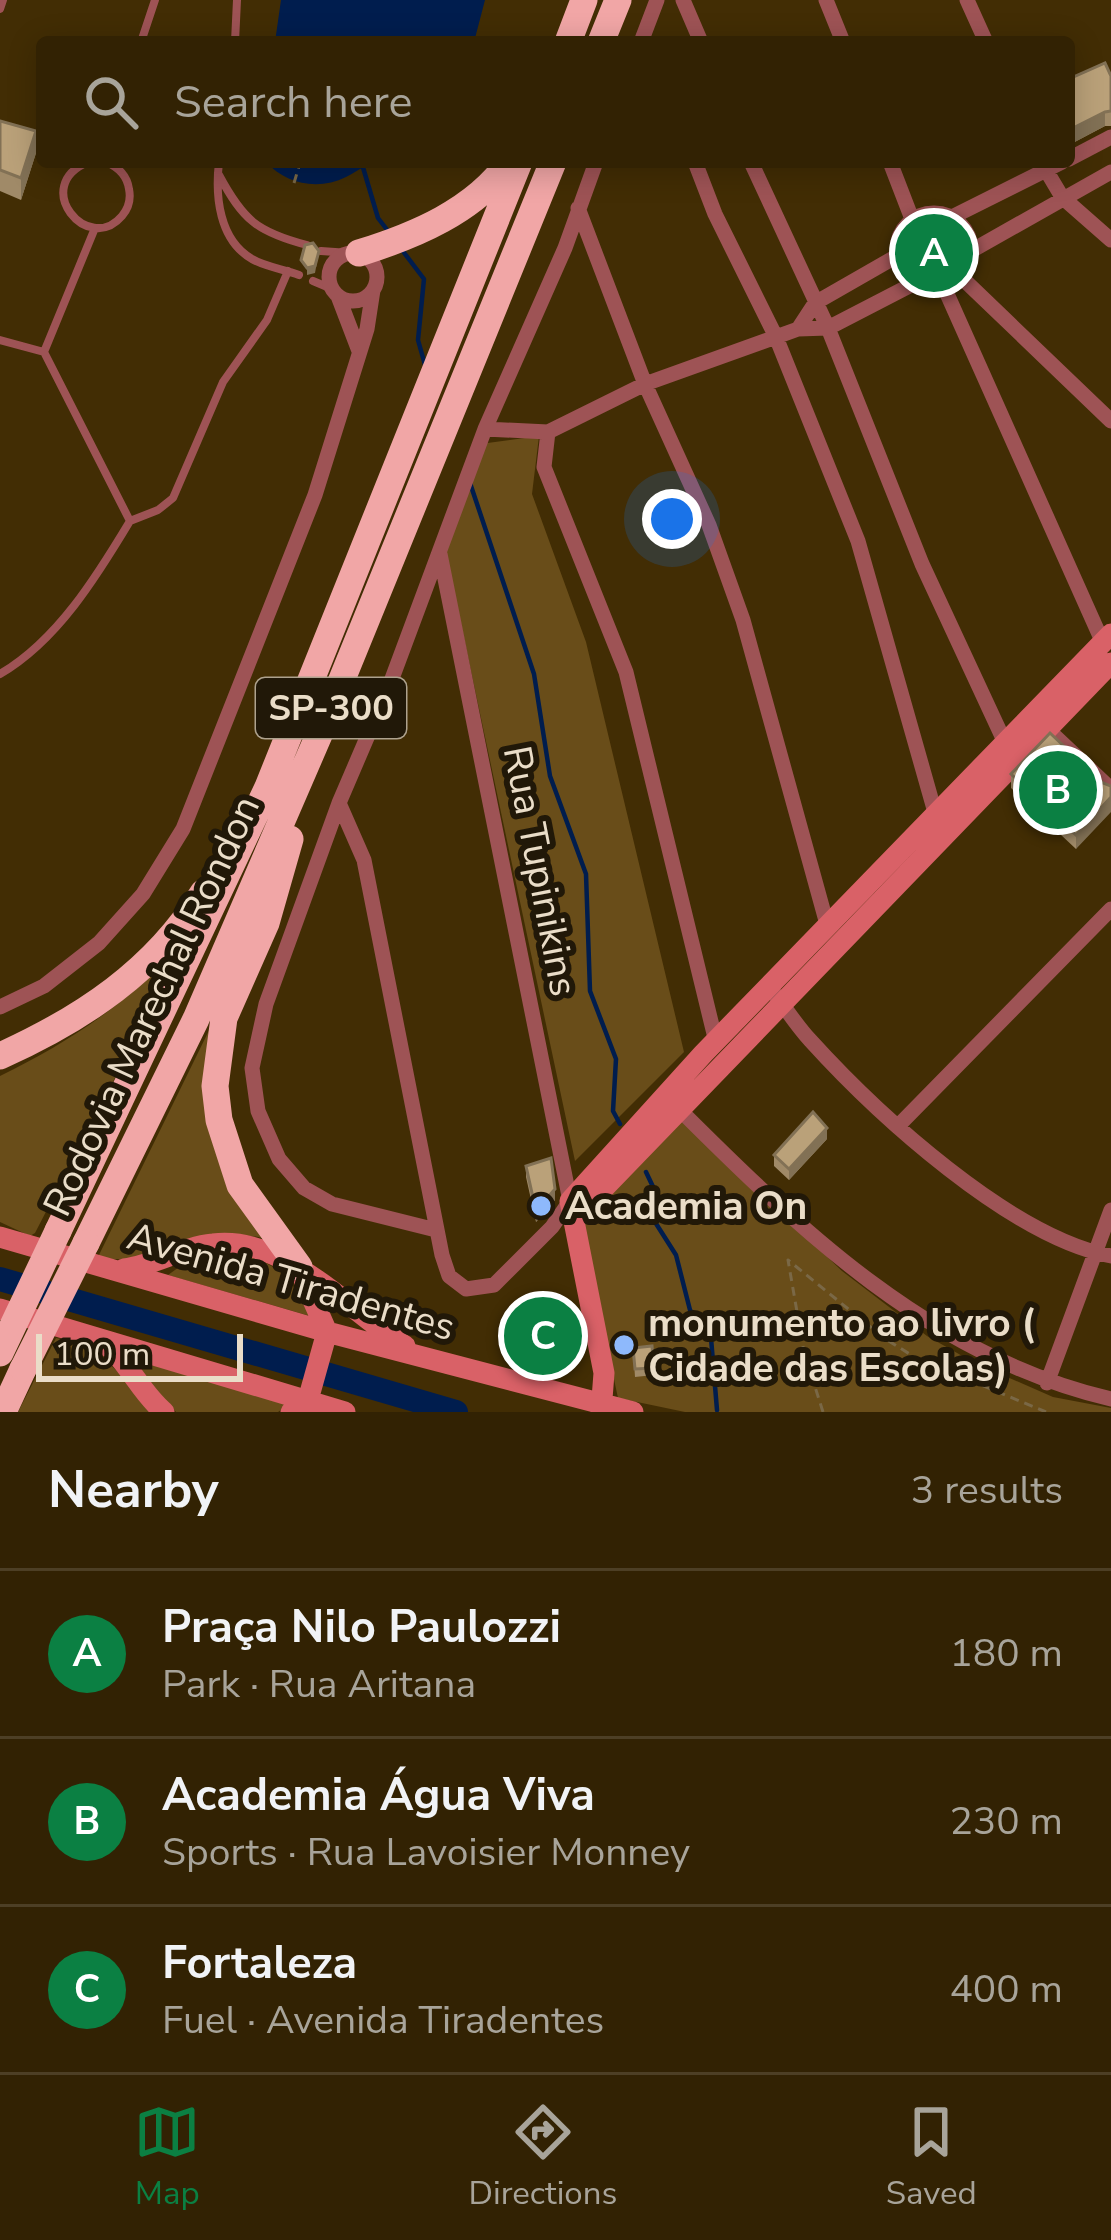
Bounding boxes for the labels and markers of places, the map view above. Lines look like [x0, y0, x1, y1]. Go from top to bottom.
pin: A [895, 208, 973, 298]
pin: B [1019, 745, 1097, 835]
place label: Academia On [565, 1180, 807, 1233]
marker: Academia On [528, 1193, 554, 1219]
pin: C [504, 1291, 582, 1381]
place label: monumento ao livro ( Cidade das Escolas) [648, 1297, 1035, 1395]
marker: monumento ao livro ( Cidade das Escolas) [611, 1332, 637, 1358]

